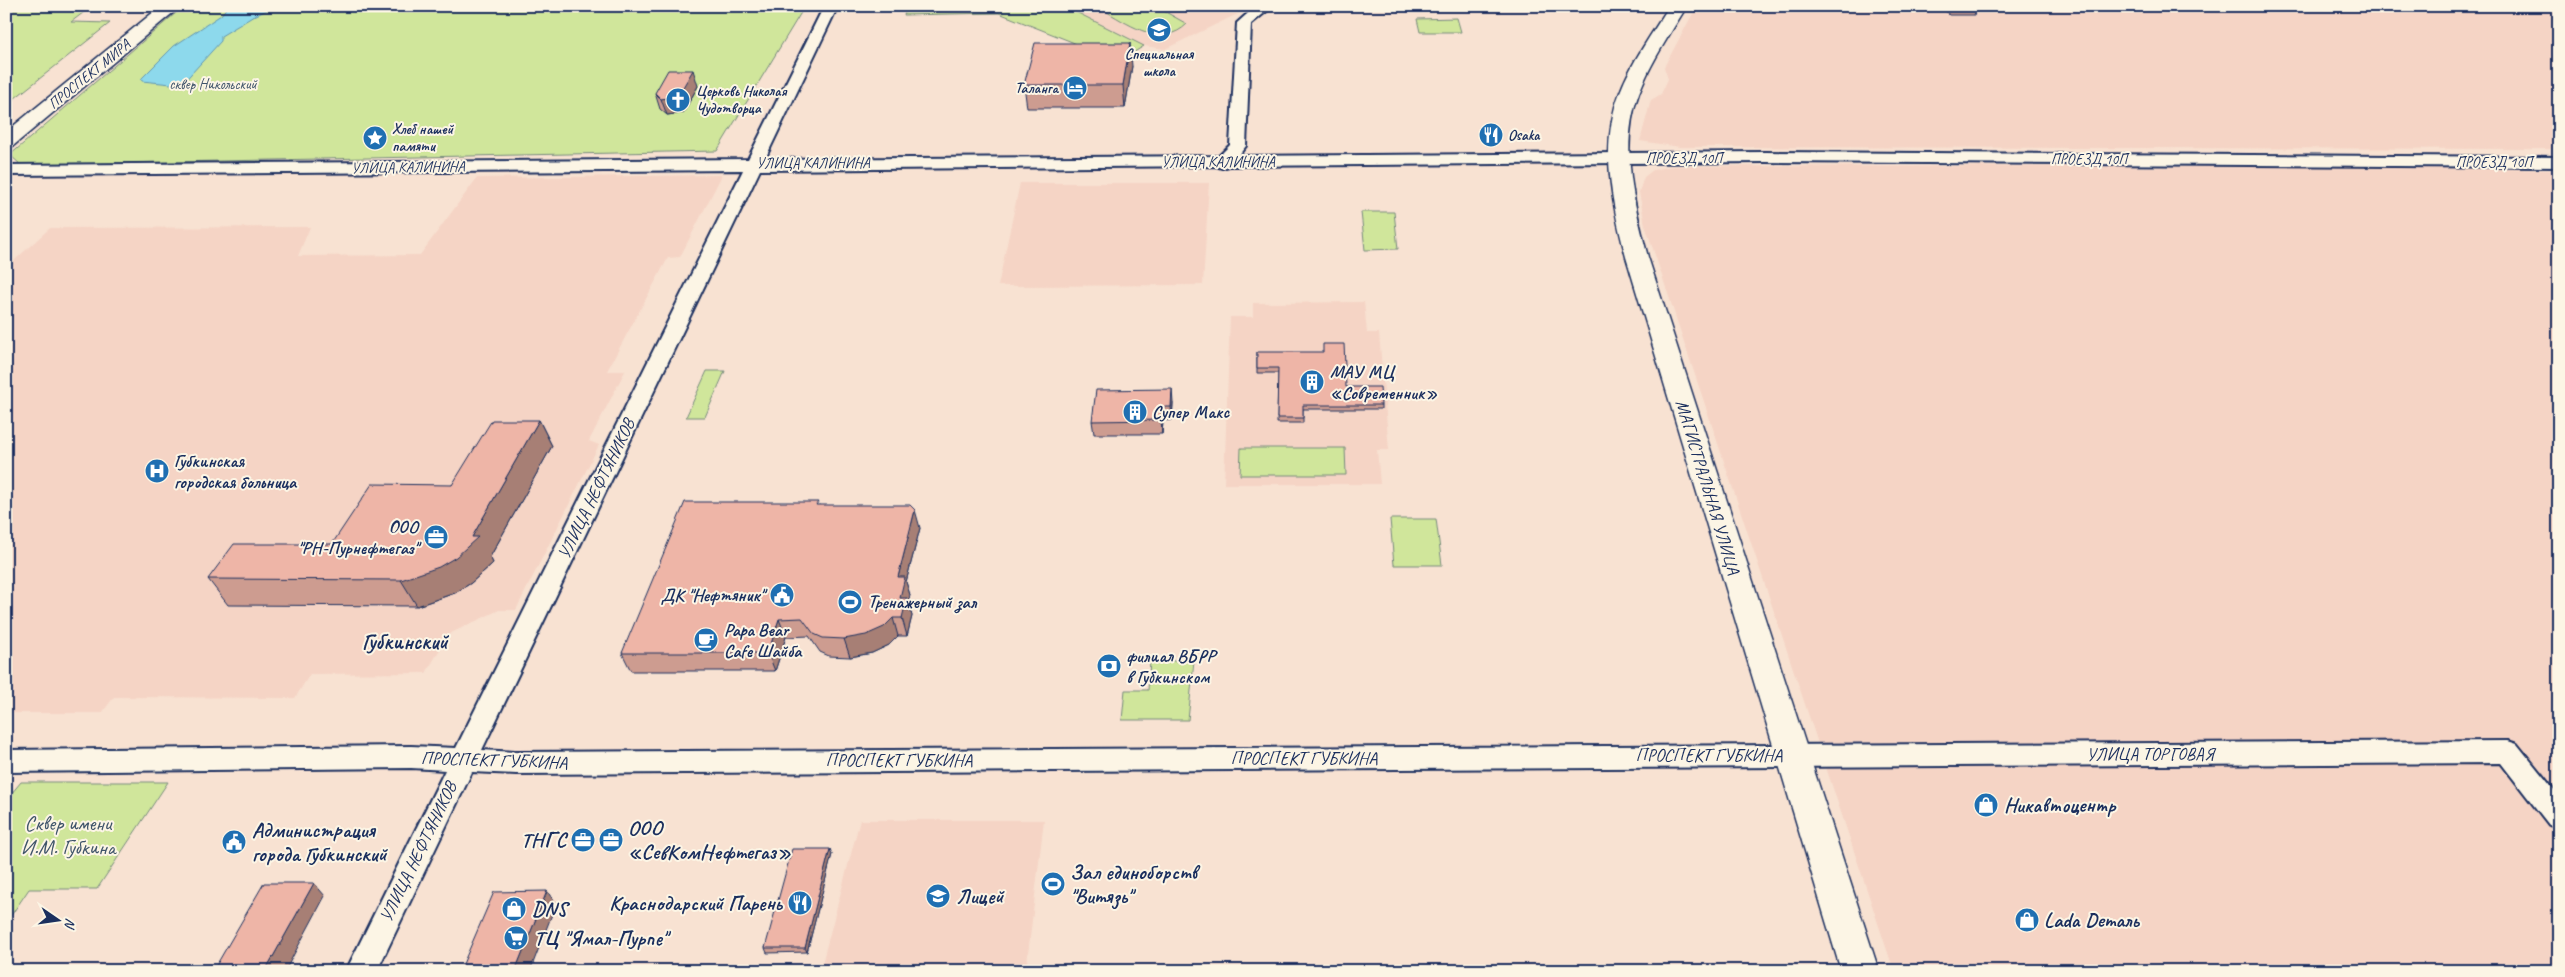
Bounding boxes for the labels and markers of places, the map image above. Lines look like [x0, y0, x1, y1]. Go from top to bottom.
school or university icon: Специальная школа [1146, 17, 1172, 43]
place label: Специальная школа [1125, 45, 1195, 81]
hotel icon: Таланга [1062, 75, 1088, 101]
place label: Таланга [1015, 79, 1059, 98]
place label: Церковь Николая Чудотворца [696, 82, 788, 118]
church icon: Церковь Николая Чудотворца [665, 87, 691, 113]
place label: Хлеб нашей памяти [392, 120, 455, 156]
restaurant icon: Osaka [1478, 122, 1504, 148]
place icon: Хлеб нашей памяти [362, 125, 388, 151]
place label: Osaka [1508, 126, 1541, 145]
place label: МАУ МЦ «Современник» [1330, 361, 1437, 404]
building icon: МАУ МЦ «Современник» [1299, 369, 1325, 395]
building icon: Супер Макс [1122, 399, 1148, 425]
place label: Супер Макс [1152, 401, 1231, 423]
place label: Губкинская городская больница [174, 450, 298, 493]
hospital icon: Губкинская городская больница [144, 458, 170, 484]
place label: ООО "РН-Пурнефтегаз" [298, 516, 422, 559]
office icon: ООО "РН-Пурнефтегаз" [423, 524, 449, 550]
public building icon: ДК "Нефтяник" [769, 582, 795, 608]
place label: ДК "Нефтяник" [661, 584, 768, 606]
sports icon: Тренажерный зал [837, 589, 863, 615]
place label: Тренажерный зал [868, 591, 978, 614]
place label: Papa Bear Cafe Шайба [724, 619, 803, 662]
cafe icon: Papa Bear Cafe Шайба [693, 627, 719, 653]
place label: филиал ВБРР в Губкинском [1126, 645, 1219, 688]
bank icon: филиал ВБРР в Губкинском [1096, 653, 1122, 679]
shop icon: Никавтоцентр [1973, 792, 1999, 818]
place label: Никавтоцентр [2004, 792, 2117, 818]
place label: ООО «СевКомНефтегаз» [628, 815, 791, 865]
place label: Администрация города Губкинский [252, 817, 389, 867]
place label: ТНГС [521, 827, 569, 853]
office icon: ТНГС [570, 827, 596, 853]
office icon: ООО «СевКомНефтегаз» [598, 827, 624, 853]
public building icon: Администрация города Губкинский [221, 829, 247, 855]
place label: Зал единоборств "Витязь" [1070, 859, 1201, 910]
sports icon: Зал единоборств "Витязь" [1040, 871, 1066, 897]
school or university icon: Лицей [925, 883, 951, 909]
place label: Лицей [956, 883, 1006, 909]
place label: Краснодарский Парень [609, 890, 784, 916]
restaurant icon: Краснодарский Парень [787, 890, 813, 916]
shop icon: DNS [501, 896, 527, 922]
place label: DNS [532, 896, 570, 922]
shop icon: Lada Dеталь [2014, 907, 2040, 933]
place label: Lada Dеталь [2044, 907, 2141, 933]
supermarket icon: ТЦ "Ямал-Пурпе" [503, 925, 529, 951]
place label: ТЦ "Ямал-Пурпе" [534, 925, 672, 951]

